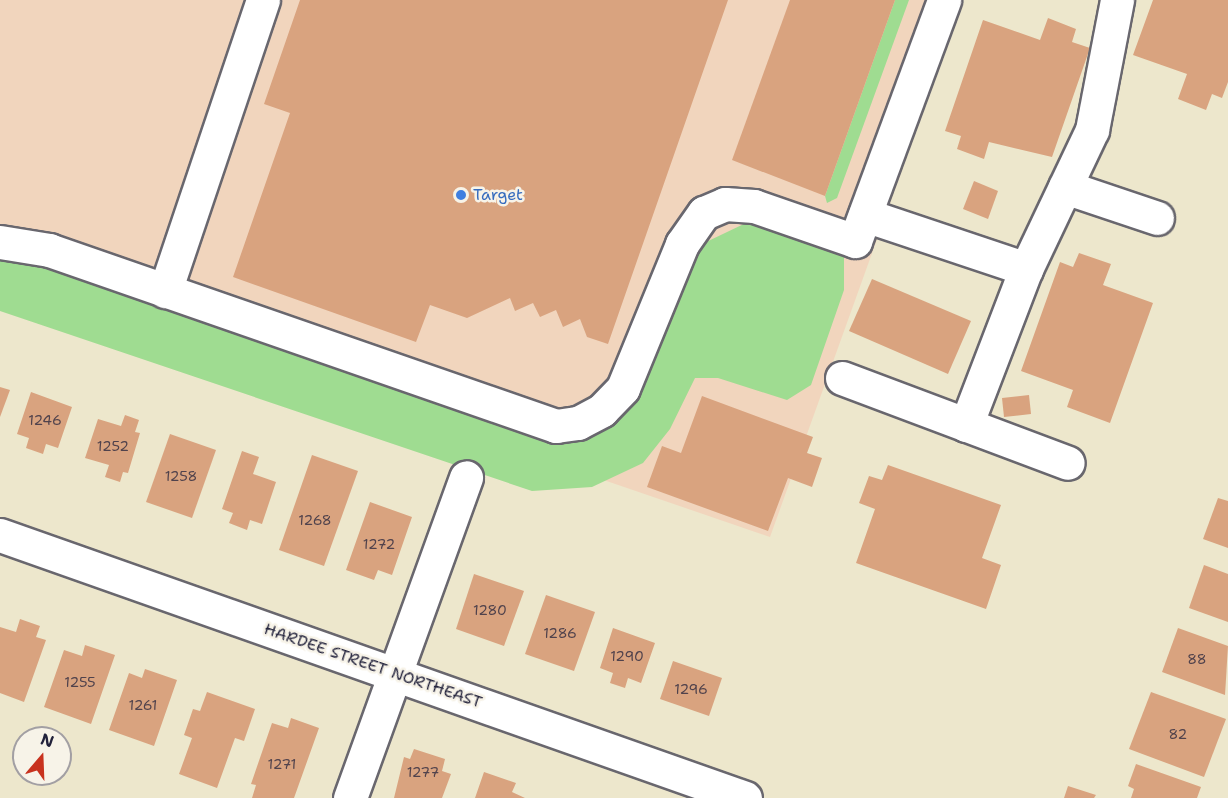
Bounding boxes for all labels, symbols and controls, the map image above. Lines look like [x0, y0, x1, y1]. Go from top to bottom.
place label: Target [473, 185, 523, 205]
marker: Target [454, 188, 468, 202]
house number: 1246 [28, 412, 62, 428]
house number: 1252 [97, 438, 129, 454]
house number: 1258 [165, 468, 197, 484]
house number: 1268 [298, 512, 332, 528]
house number: 1272 [363, 536, 395, 552]
house number: 1280 [473, 602, 507, 618]
street label: HARDEE STREET NORTHEAST [261, 620, 485, 712]
house number: 1286 [543, 625, 577, 641]
house number: 1290 [610, 648, 644, 664]
house number: 88 [1187, 651, 1207, 667]
house number: 1255 [64, 674, 96, 690]
house number: 1296 [674, 681, 708, 697]
house number: 1261 [129, 697, 157, 713]
north arrow [12, 726, 72, 786]
house number: 82 [1169, 726, 1187, 742]
text: N [38, 728, 57, 752]
house number: 1271 [268, 756, 296, 772]
house number: 1277 [407, 764, 439, 780]

